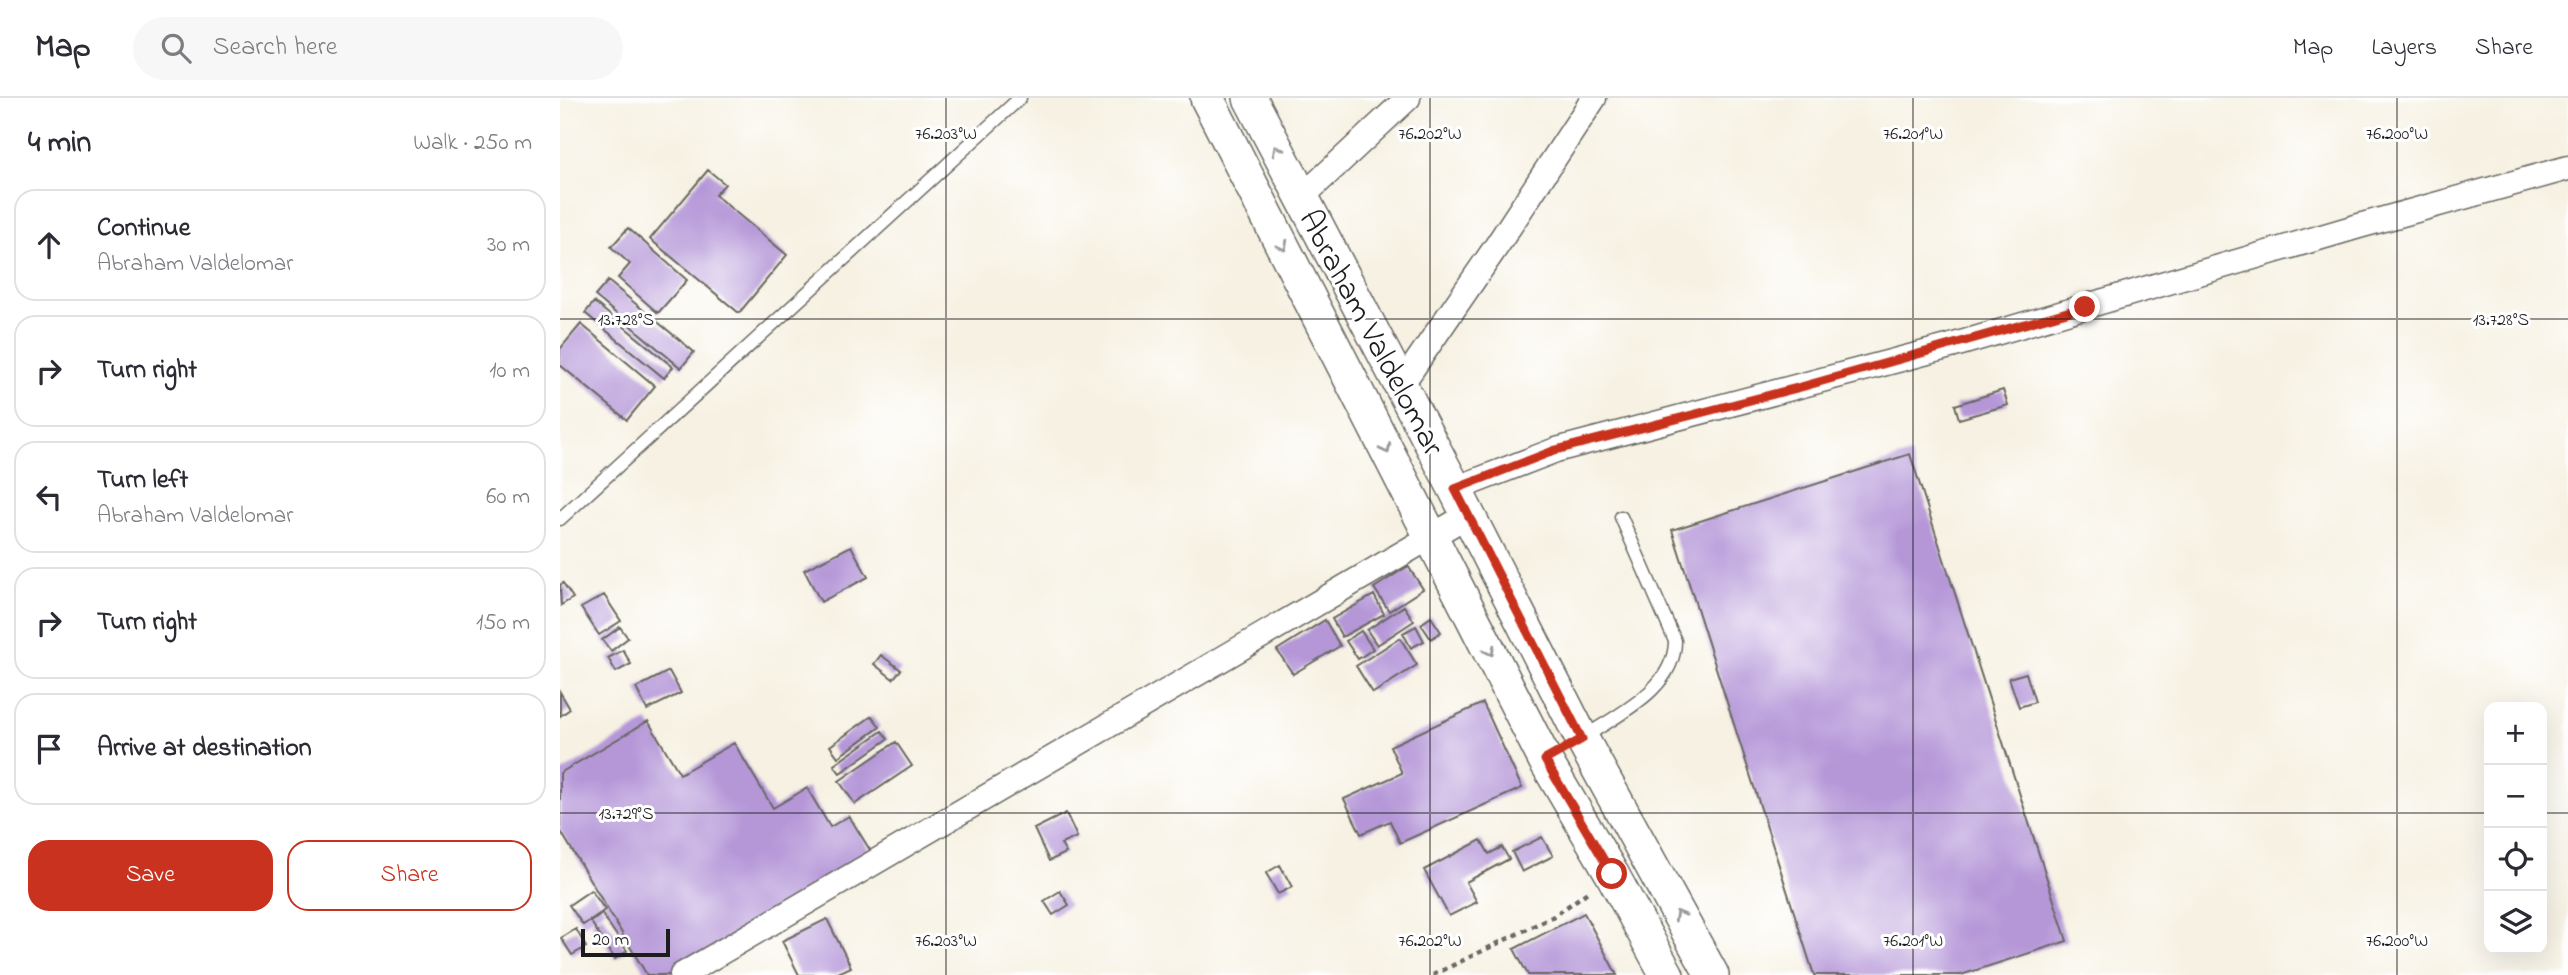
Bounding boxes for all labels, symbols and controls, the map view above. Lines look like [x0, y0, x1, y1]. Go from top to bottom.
search box [133, 17, 623, 80]
text: Map [35, 24, 91, 72]
icon: search [157, 29, 195, 67]
text: Search here [213, 29, 337, 67]
text: Map [2293, 31, 2333, 66]
text: Layers [2371, 31, 2437, 66]
text: Share [2475, 31, 2533, 66]
text: 4 min [28, 122, 91, 166]
text: 76.203°W [915, 122, 977, 148]
text: 76.202°W [1398, 122, 1462, 148]
text: 76.201°W [1883, 122, 1943, 148]
text: 76.200°W [2366, 122, 2428, 148]
text: Walk · 250 m [413, 127, 532, 160]
one-way arrow [1272, 145, 1286, 157]
street label: Abraham Valdelomar [1285, 202, 1455, 465]
text: Continue [97, 210, 190, 248]
icon: ahead [30, 226, 68, 264]
text: 30 m [487, 229, 530, 262]
one-way arrow [1275, 239, 1288, 251]
text: Abraham Valdelomar [97, 248, 293, 281]
route end [2069, 291, 2100, 322]
text: 13.728°S [598, 308, 654, 334]
text: 13.728°S [2473, 308, 2529, 334]
icon: right [30, 352, 68, 390]
text: Turn right [97, 352, 197, 390]
text: 10 m [489, 355, 530, 388]
one-way arrow [1378, 442, 1392, 454]
text: Turn left [97, 462, 188, 500]
icon: left [30, 478, 68, 516]
text: 60 m [486, 481, 530, 514]
text: Abraham Valdelomar [97, 500, 293, 533]
icon: right [30, 604, 68, 642]
text: Turn right [97, 604, 197, 642]
text: 150 m [476, 607, 530, 640]
one-way arrow [1481, 644, 1495, 656]
map controls [2484, 702, 2547, 954]
button: + [2484, 702, 2547, 765]
icon: arrive [30, 730, 68, 768]
text: Arrive at destination [97, 730, 312, 768]
button: − [2484, 765, 2547, 828]
text: 13.729°S [599, 802, 654, 828]
button: locate [2484, 828, 2547, 891]
button: Save [28, 840, 273, 911]
button: Share [287, 840, 532, 911]
route start [1596, 858, 1627, 889]
button: layers [2484, 891, 2547, 954]
one-way arrow [1674, 910, 1687, 922]
scale bar [581, 926, 670, 958]
text: 20 m [592, 927, 629, 954]
text: 76.203°W [915, 929, 977, 955]
text: 76.202°W [1398, 929, 1462, 955]
text: 76.201°W [1883, 929, 1943, 955]
text: 76.200°W [2366, 929, 2428, 955]

